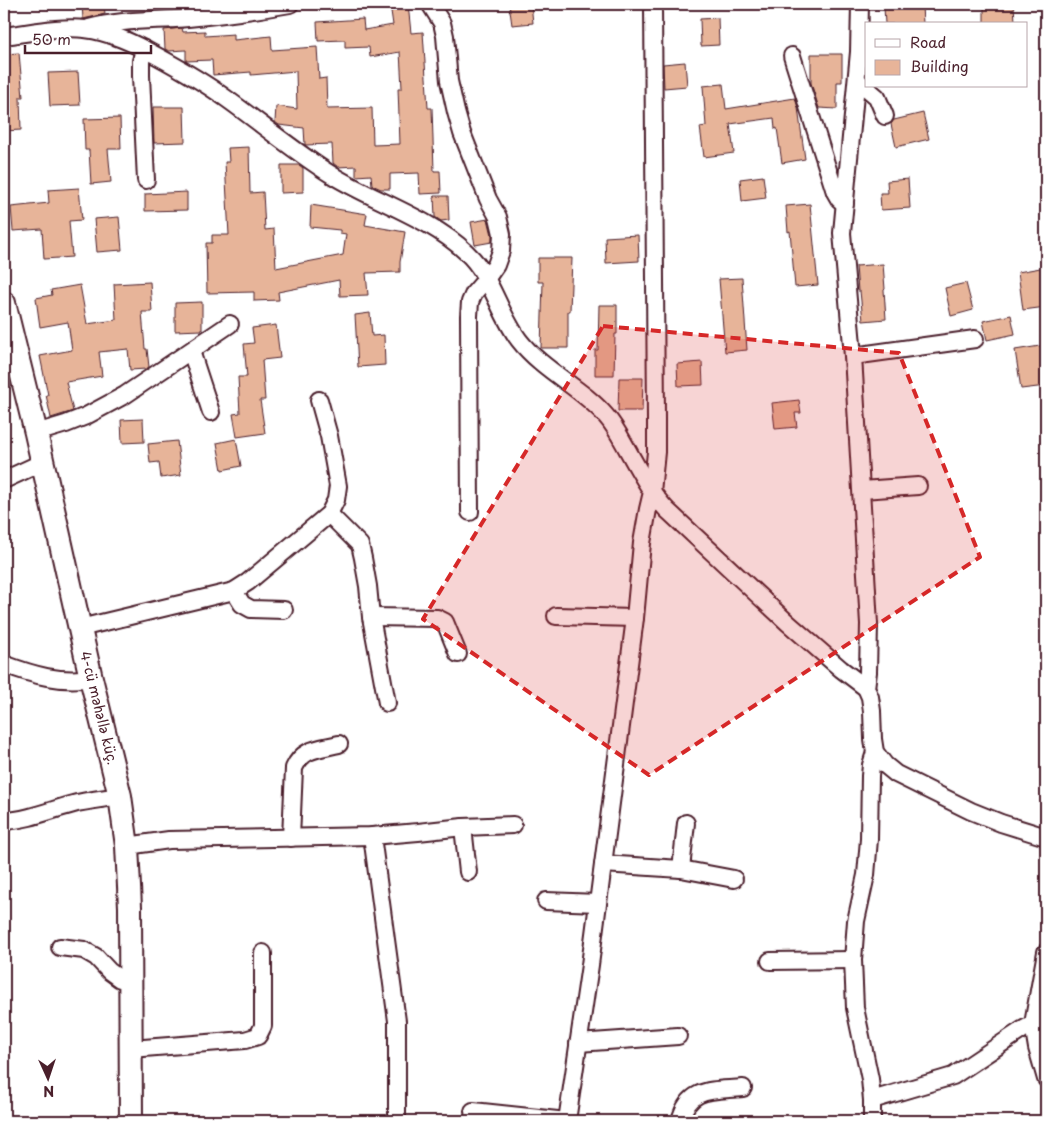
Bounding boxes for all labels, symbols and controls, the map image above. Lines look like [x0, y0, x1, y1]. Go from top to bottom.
scale bar [25, 22, 151, 54]
legend [865, 22, 1028, 88]
text: 50 m [32, 27, 71, 50]
text: Road [910, 30, 946, 53]
text: Building [910, 54, 969, 77]
street label: 4-cü məhəllə küç. [75, 649, 124, 767]
north arrow [22, 1052, 72, 1102]
text: N [43, 1081, 55, 1102]

